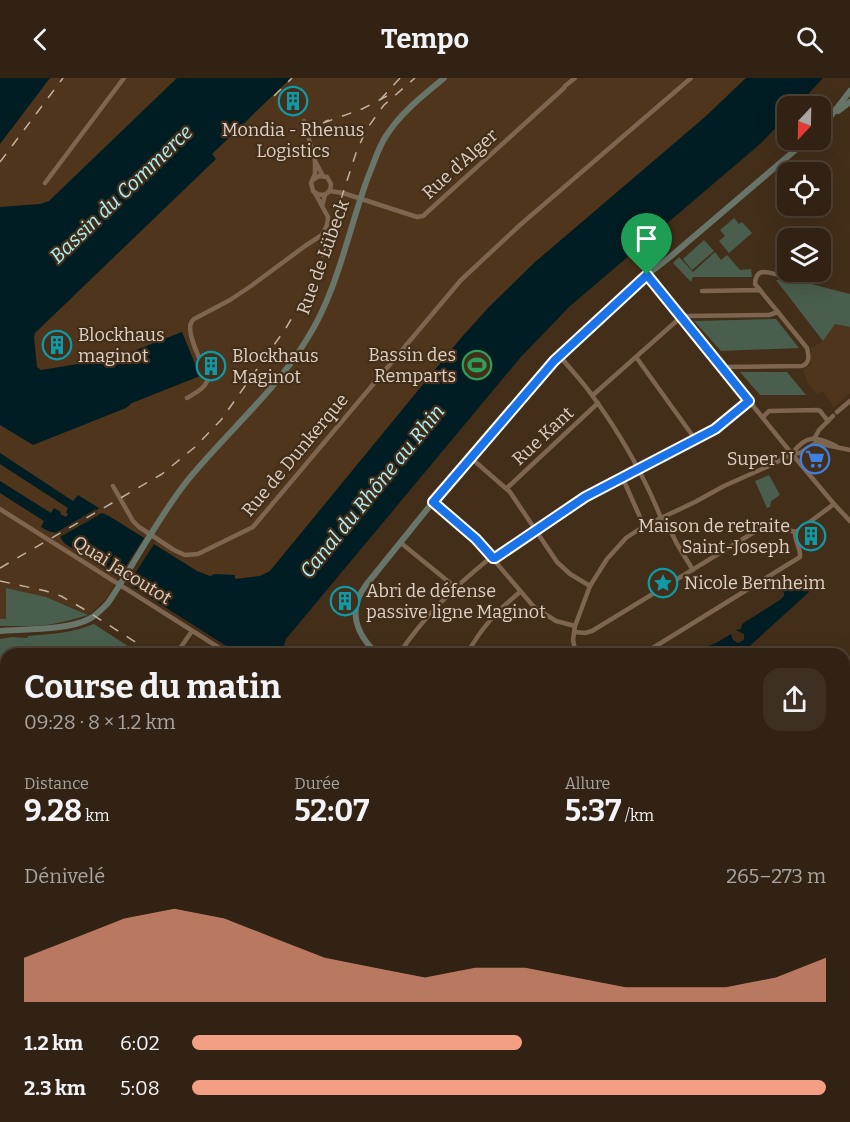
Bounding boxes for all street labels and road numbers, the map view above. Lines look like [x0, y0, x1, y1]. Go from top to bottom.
street label: Rue d'Alger [418, 124, 502, 204]
street label: Rue de Lübeck [292, 196, 354, 317]
street label: Rue de Dunkerque [237, 389, 353, 521]
street label: Rue Kant [508, 402, 579, 470]
street label: Quai Jacoutot [69, 531, 176, 609]

